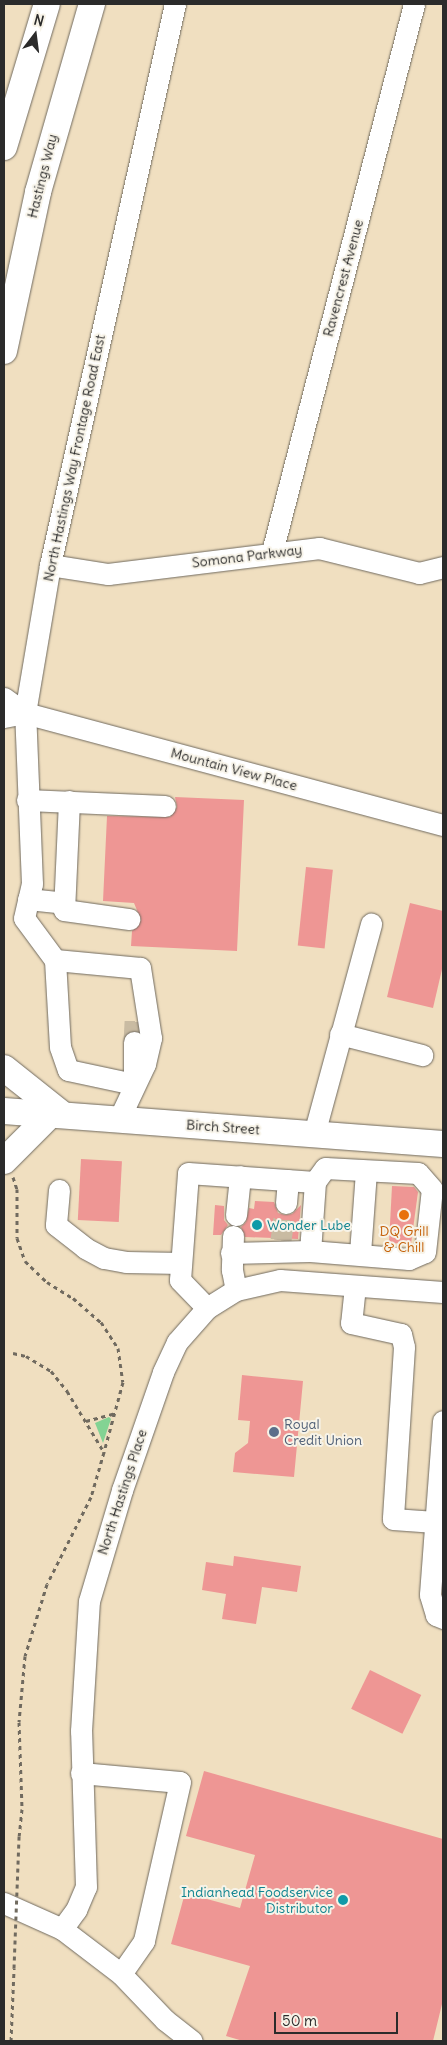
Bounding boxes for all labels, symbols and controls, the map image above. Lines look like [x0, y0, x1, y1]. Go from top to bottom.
north arrow [10, 10, 60, 60]
text: N [32, 11, 46, 30]
street label: Hastings Way [23, 132, 61, 220]
street label: Ravencrest Avenue [319, 218, 367, 338]
street label: North Hastings Way Frontage Road East [40, 333, 108, 583]
street label: Somona Parkway [191, 541, 303, 571]
street label: Mountain View Place [169, 744, 299, 794]
street label: Birch Street [186, 1116, 260, 1138]
marker: DQ Grill & Chill [398, 1209, 410, 1221]
place label: Wonder Lube [267, 1217, 351, 1233]
marker: Wonder Lube [251, 1219, 263, 1231]
place label: DQ Grill & Chill [379, 1223, 429, 1256]
place label: Royal Credit Union [284, 1416, 362, 1448]
marker: Royal Credit Union [268, 1426, 280, 1438]
street label: North Hastings Place [94, 1427, 150, 1557]
place label: Indianhead Foodservice Distributor [181, 1884, 333, 1916]
marker: Indianhead Foodservice Distributor [337, 1894, 349, 1906]
scale bar [277, 2002, 401, 2034]
text: 50 m [282, 2011, 317, 2030]

